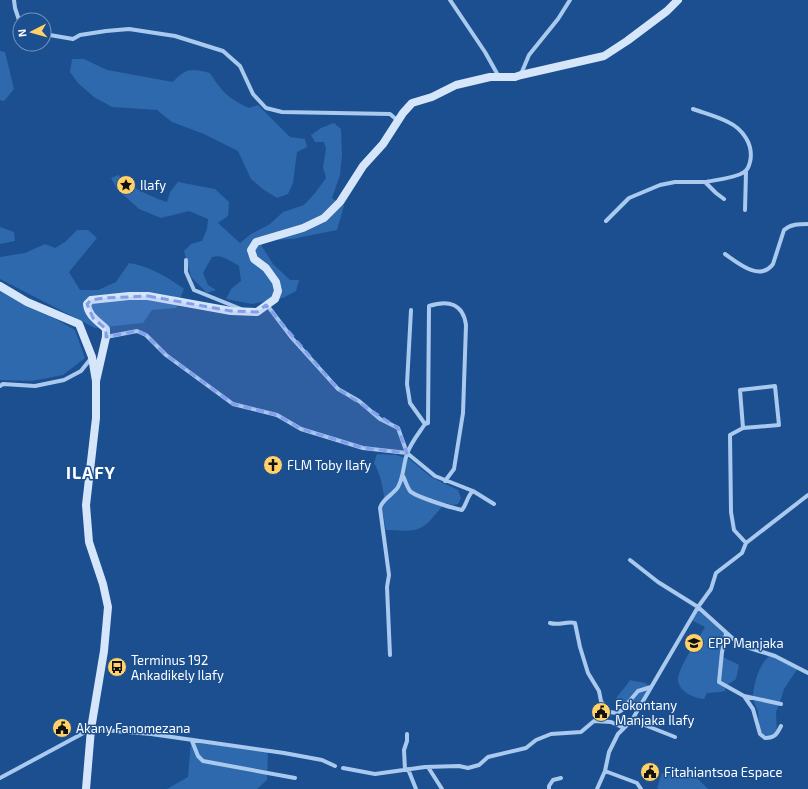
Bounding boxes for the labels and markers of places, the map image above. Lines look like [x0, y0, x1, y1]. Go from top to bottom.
place icon: Ilafy [115, 174, 137, 196]
place label: Ilafy [140, 177, 166, 193]
church icon: FLM Toby Ilafy [262, 454, 284, 476]
place label: FLM Toby Ilafy [287, 457, 371, 473]
school or university icon: EPP Manjaka [683, 632, 705, 654]
place label: EPP Manjaka [708, 635, 784, 651]
place label: Terminus 192 Ankadikely Ilafy [131, 652, 224, 683]
bus stop icon: Terminus 192 Ankadikely Ilafy [106, 656, 128, 678]
place label: Fokontany Manjaka Ilafy [615, 697, 694, 728]
public building icon: Fokontany Manjaka Ilafy [590, 701, 612, 723]
public building icon: Akany Fanomezana [51, 717, 73, 739]
place label: Akany Fanomezana [76, 720, 191, 736]
public building icon: Fitahiantsoa Espace [639, 761, 661, 783]
place label: Fitahiantsoa Espace [664, 764, 783, 780]

